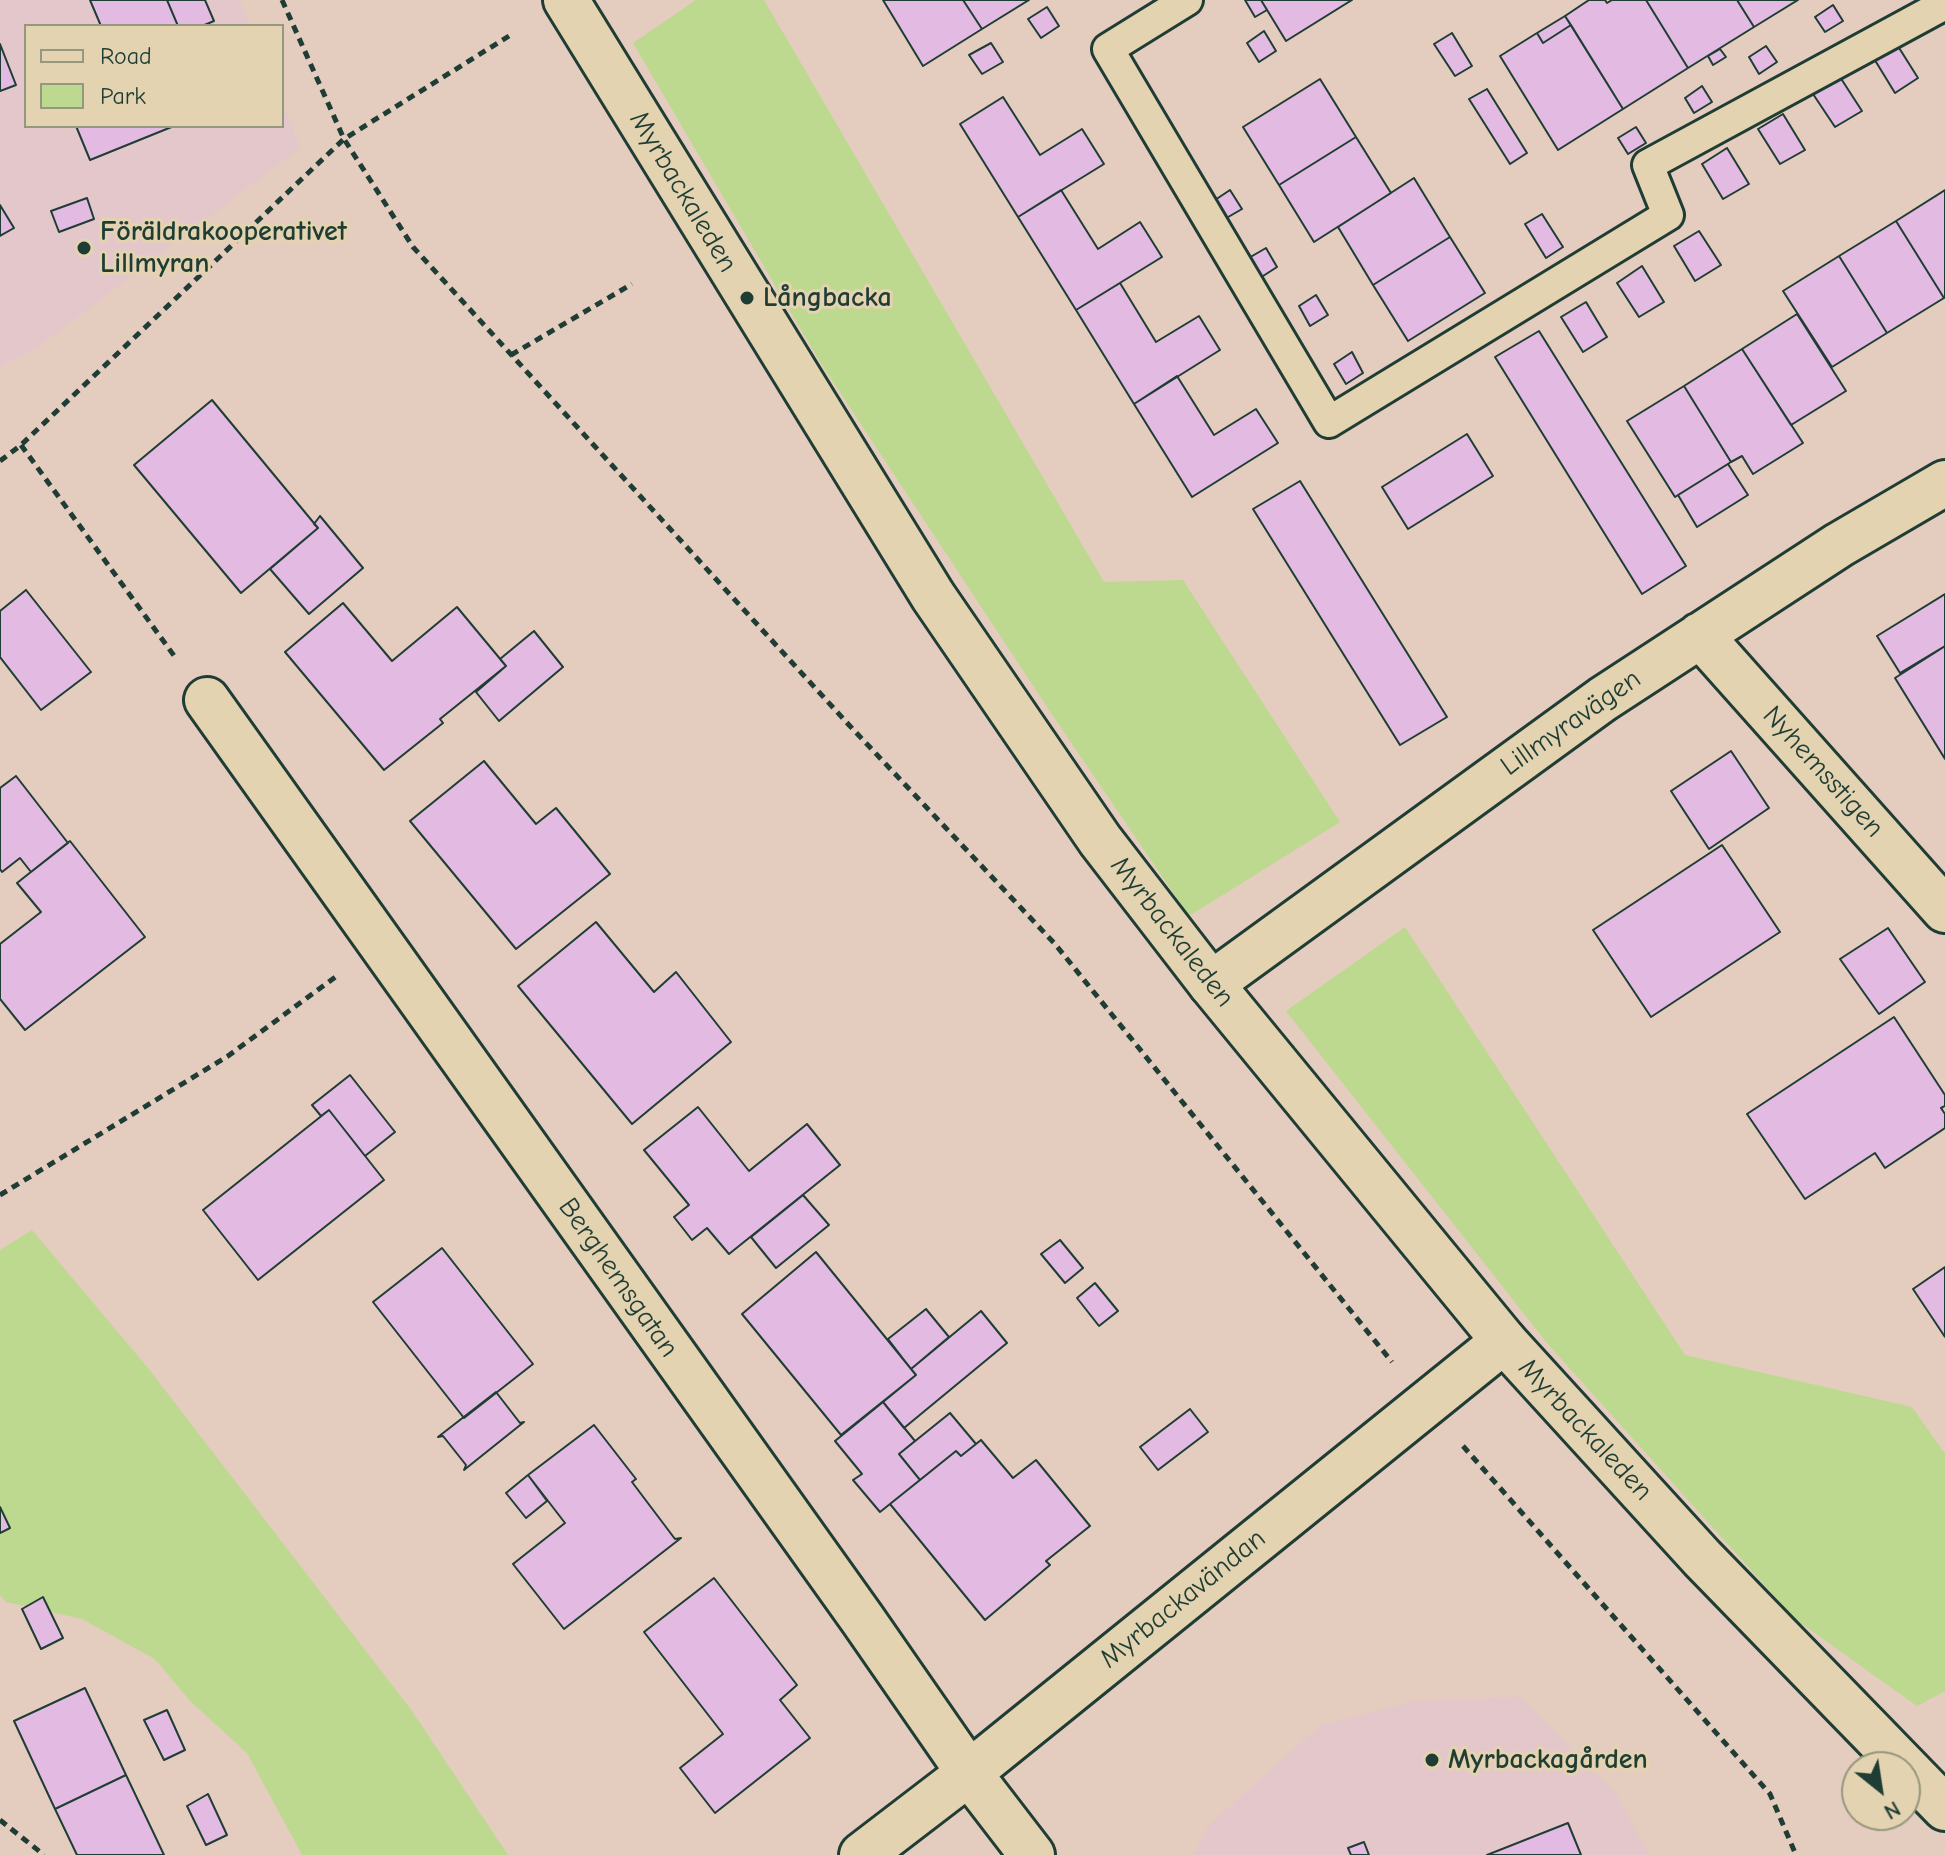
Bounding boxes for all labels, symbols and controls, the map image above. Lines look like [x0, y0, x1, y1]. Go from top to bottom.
legend [24, 24, 284, 128]
text: Road [100, 42, 152, 70]
text: Park [100, 82, 146, 110]
street label: Myrbackaleden [622, 105, 744, 279]
place label: Föräldrakooperativet Lillmyran [100, 215, 347, 281]
marker: Föräldrakooperativet Lillmyran [75, 239, 93, 257]
place label: Långbacka [763, 281, 892, 315]
marker: Långbacka [738, 289, 756, 307]
street label: Lillmyravägen [1494, 662, 1648, 784]
street label: Nyhemsstigen [1755, 699, 1891, 845]
street label: Myrbackaleden [1103, 850, 1241, 1014]
street label: Berghemsgatan [551, 1192, 685, 1364]
street label: Myrbackaleden [1511, 1352, 1659, 1508]
street label: Myrbackavändan [1093, 1522, 1273, 1676]
place label: Myrbackagården [1448, 1743, 1648, 1777]
marker: Myrbackagården [1423, 1751, 1441, 1769]
north arrow [1841, 1751, 1921, 1831]
text: N [1879, 1795, 1905, 1825]

